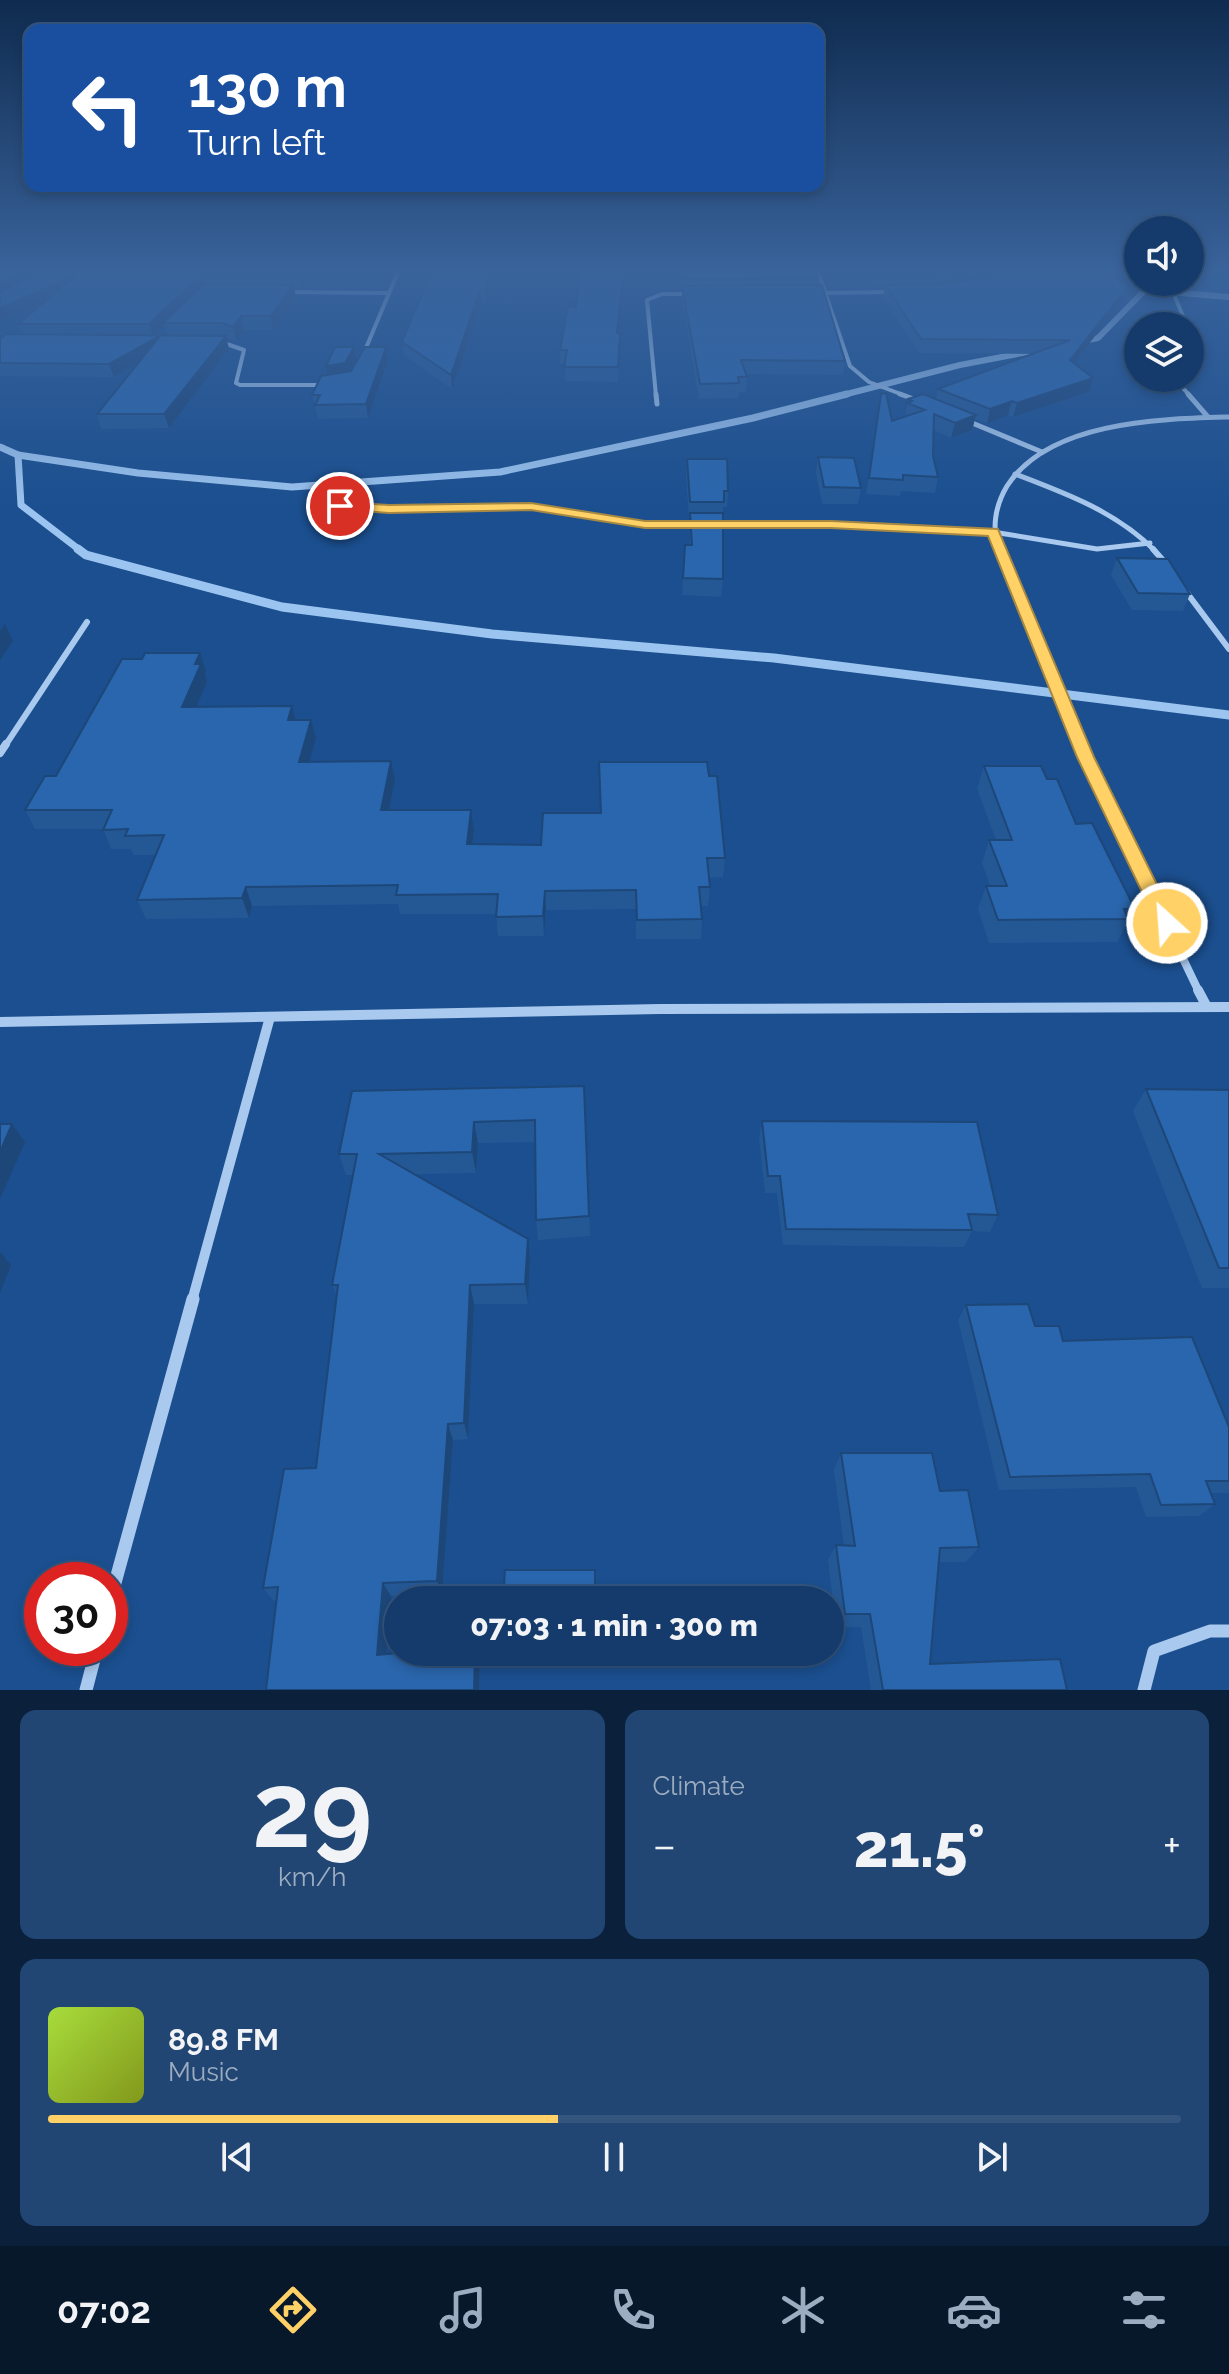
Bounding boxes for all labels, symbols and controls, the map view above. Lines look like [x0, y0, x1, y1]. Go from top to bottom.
text: 130 m [188, 54, 347, 120]
icon: left [56, 56, 160, 160]
text: Turn left [188, 121, 326, 163]
map controls [1124, 216, 1204, 392]
button: sound [1124, 216, 1204, 296]
button: layers [1124, 312, 1204, 392]
pin [306, 472, 374, 540]
icon: arrive [318, 484, 362, 528]
position arrow [1125, 881, 1209, 965]
speed limit sign: 30 [24, 1562, 128, 1666]
text: 07:03 · 1 min · 300 m [470, 1608, 758, 1643]
text: 29 [252, 1749, 372, 1871]
text: Climate [653, 1771, 745, 1801]
text: 21.5° [854, 1811, 985, 1881]
text: − [653, 1820, 676, 1871]
text: + [1163, 1820, 1181, 1871]
text: km/h [278, 1862, 347, 1892]
text: 89.8 FM [168, 2022, 279, 2057]
text: Music [168, 2057, 239, 2087]
icon: previous [215, 2135, 259, 2179]
icon: pause [592, 2135, 636, 2179]
icon: next [970, 2135, 1014, 2179]
icon: directions [265, 2282, 321, 2338]
icon: music [435, 2282, 491, 2338]
icon: phone [605, 2282, 661, 2338]
icon: climate [775, 2282, 831, 2338]
icon: car [946, 2282, 1002, 2338]
icon: filters [1116, 2282, 1172, 2338]
text: 07:02 [57, 2289, 151, 2331]

